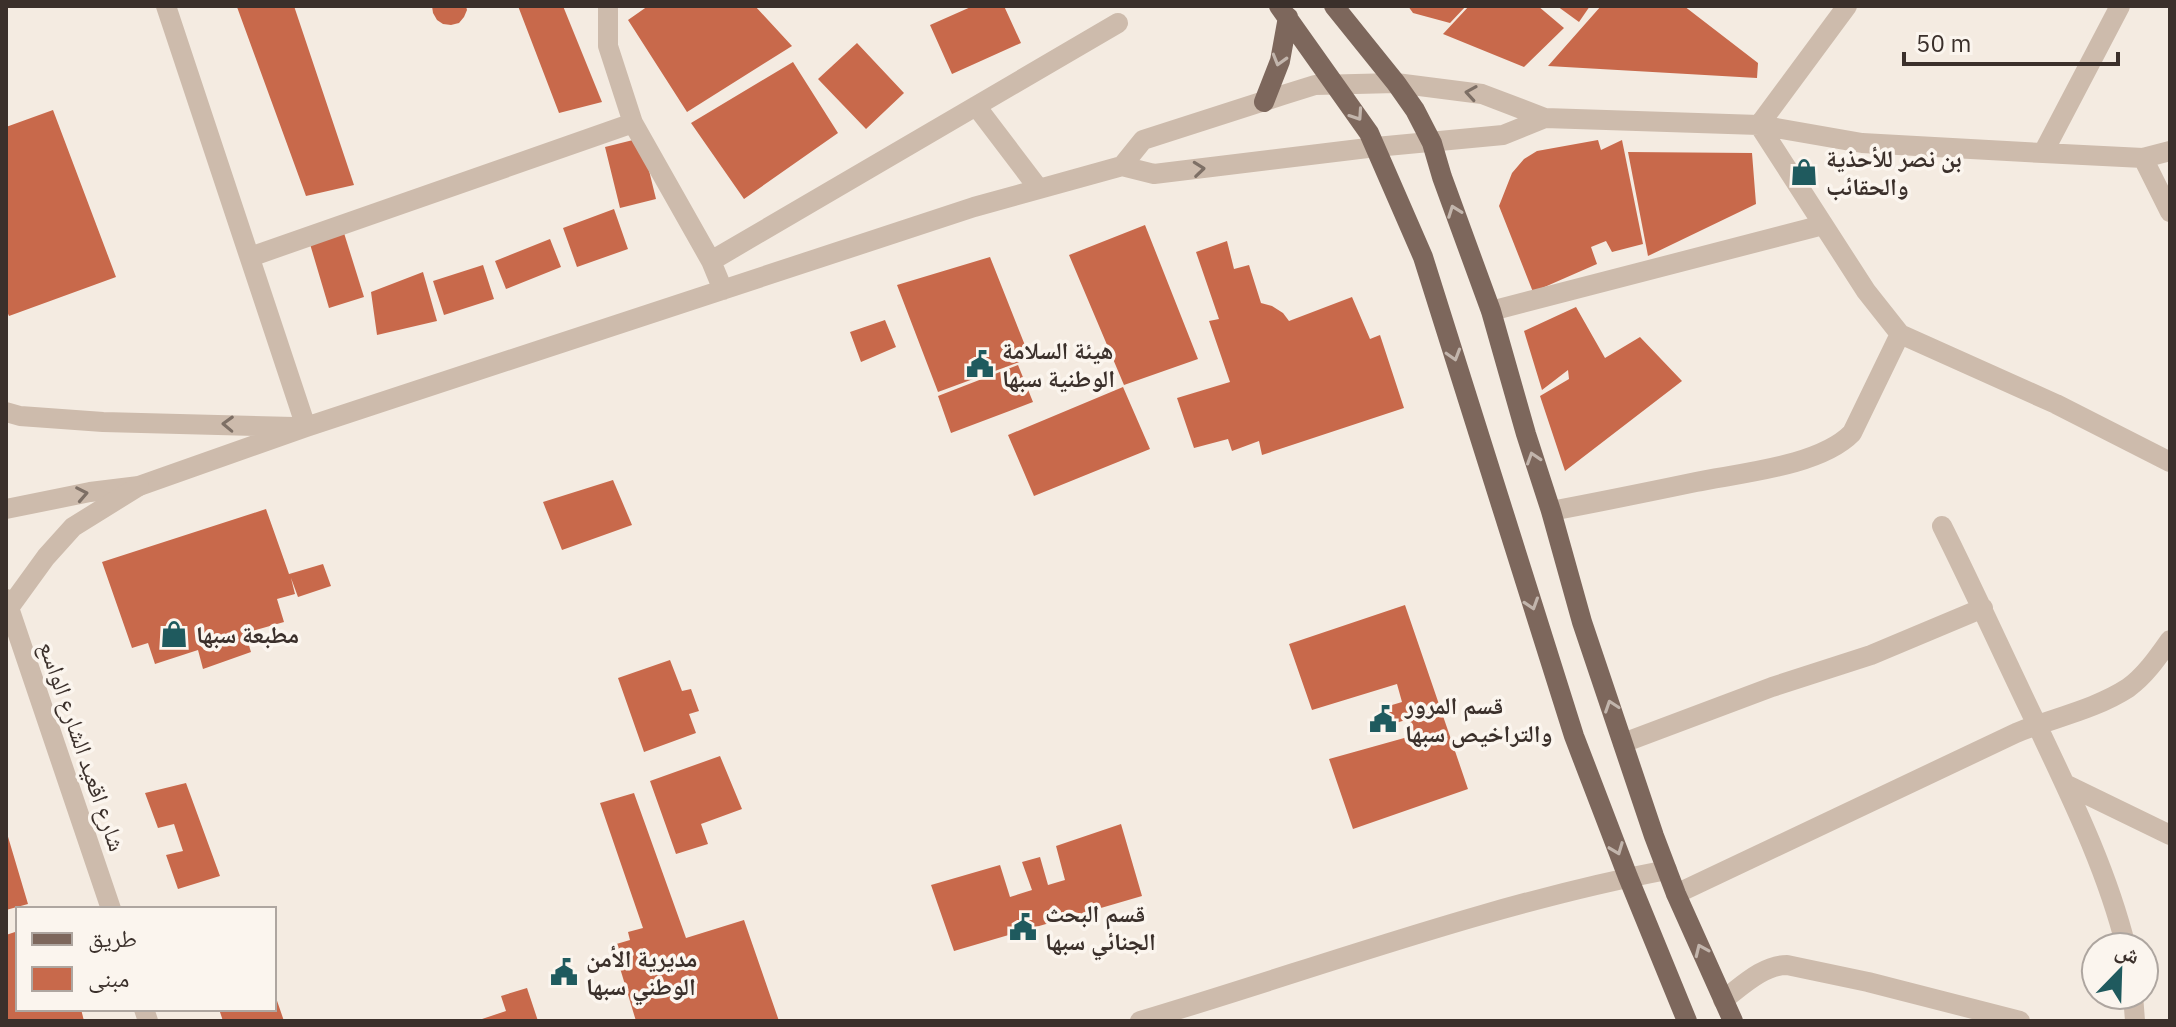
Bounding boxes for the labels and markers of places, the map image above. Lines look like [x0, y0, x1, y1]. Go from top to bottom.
place label: بن نصر للأحذية والحقائب [1826, 142, 1962, 202]
shop icon: بن نصر للأحذية والحقائب [1789, 157, 1819, 187]
place label: هيئة السلامة الوطنية سبها [1002, 334, 1115, 394]
public building icon: هيئة السلامة الوطنية سبها [965, 349, 995, 379]
place label: مطبعة سبها [196, 618, 299, 650]
shop icon: مطبعة سبها [159, 619, 189, 649]
place label: قسم المرور والتراخيص سبها [1404, 689, 1553, 749]
public building icon: قسم المرور والتراخيص سبها [1368, 704, 1398, 734]
place label: قسم البحث الجنائي سبها [1045, 897, 1156, 961]
public building icon: قسم البحث الجنائي سبها [1008, 912, 1038, 942]
place label: مديرية الأمن الوطني سبها [586, 942, 697, 1006]
public building icon: مديرية الأمن الوطني سبها [549, 957, 579, 987]

